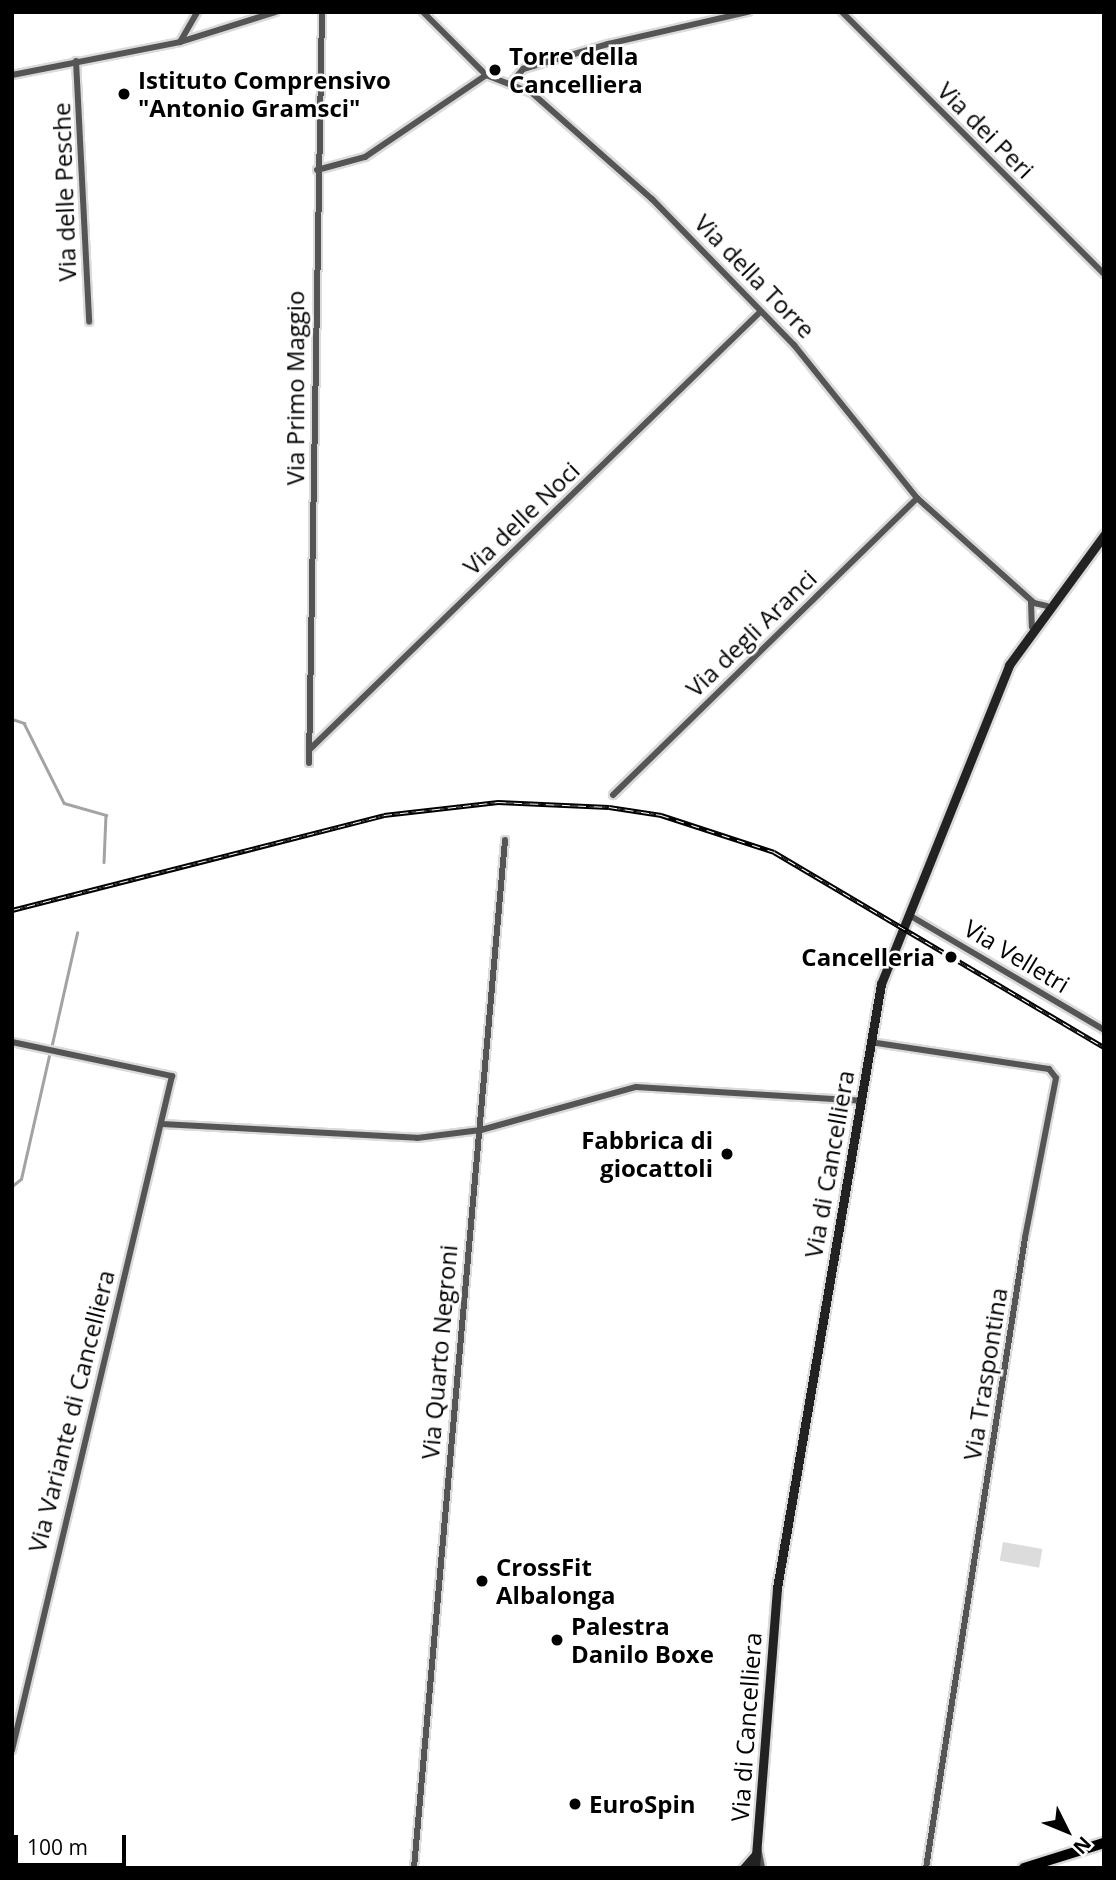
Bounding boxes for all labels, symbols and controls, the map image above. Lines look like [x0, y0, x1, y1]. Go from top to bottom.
place label: Torre della Cancelliera [509, 42, 643, 98]
marker: Torre della Cancelliera [487, 62, 503, 78]
place label: Istituto Comprensivo "Antonio Gramsci" [138, 66, 391, 122]
street label: Via dei Peri [932, 76, 1040, 184]
marker: Istituto Comprensivo "Antonio Gramsci" [116, 86, 132, 102]
street label: Via delle Pesche [46, 102, 82, 282]
street label: Via della Torre [689, 208, 821, 344]
street label: Via Primo Maggio [281, 291, 309, 485]
street label: Via delle Noci [457, 456, 585, 580]
street label: Via degli Aranci [680, 564, 822, 702]
street label: Via Velletri [959, 913, 1075, 999]
place label: Cancelleria [801, 943, 935, 971]
marker: Cancelleria [941, 947, 961, 967]
street label: Via di Cancelliera [798, 1068, 860, 1260]
place label: Fabbrica di giocattoli [581, 1126, 713, 1182]
marker: Fabbrica di giocattoli [719, 1146, 735, 1162]
street label: Via Quarto Negroni [415, 1244, 463, 1460]
street label: Via Variante di Cancelliera [22, 1267, 120, 1555]
street label: Via Traspontina [957, 1286, 1013, 1462]
place label: CrossFit Albalonga [496, 1553, 616, 1609]
marker: CrossFit Albalonga [474, 1573, 490, 1589]
place label: Palestra Danilo Boxe [571, 1612, 714, 1668]
street label: Via di Cancelliera [725, 1631, 767, 1823]
marker: Palestra Danilo Boxe [549, 1632, 565, 1648]
place label: EuroSpin [589, 1790, 695, 1818]
marker: EuroSpin [567, 1796, 583, 1812]
north arrow [1032, 1796, 1102, 1866]
scale bar [18, 1820, 130, 1864]
text: N [1068, 1831, 1097, 1860]
text: 100 m [27, 1833, 88, 1861]

